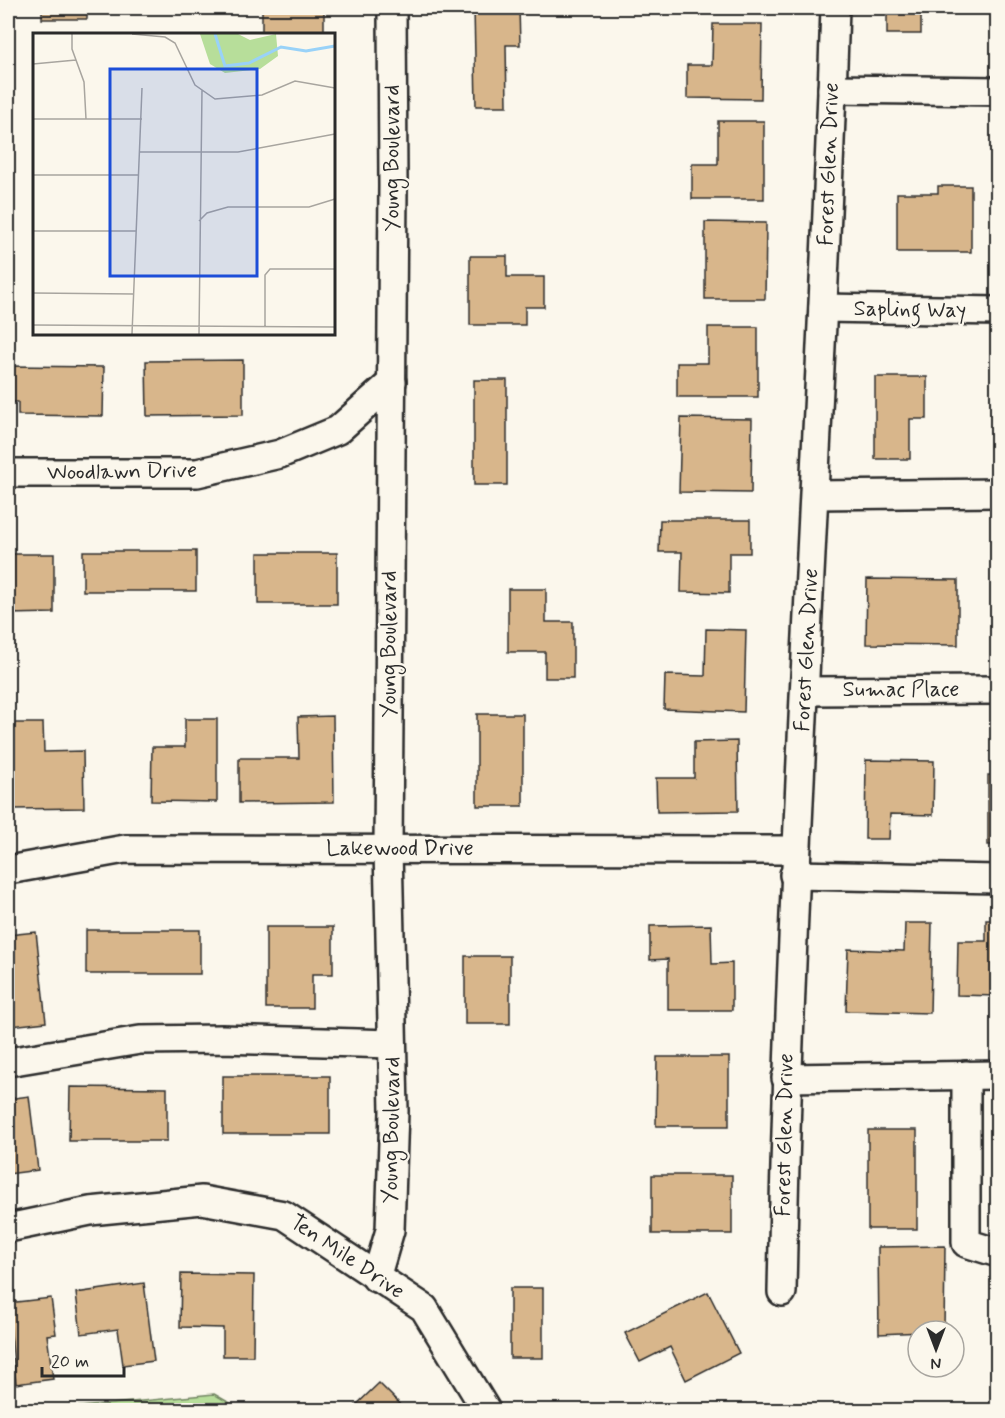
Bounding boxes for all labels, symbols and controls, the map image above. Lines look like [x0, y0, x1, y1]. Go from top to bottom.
inset map [33, 33, 334, 334]
street label: Forest Glen Drive [812, 82, 846, 246]
street label: Young Boulevard [379, 85, 410, 231]
street label: Sapling Way [853, 295, 967, 328]
street label: Woodlawn Drive [47, 457, 197, 487]
street label: Forest Glen Drive [789, 568, 825, 732]
street label: Young Boulevard [376, 571, 407, 717]
street label: Sumac Place [842, 676, 960, 704]
street label: Lakewood Drive [326, 835, 474, 863]
street label: Forest Glen Drive [770, 1053, 800, 1217]
street label: Young Boulevard [377, 1056, 410, 1204]
street label: Ten Mile Drive [284, 1208, 410, 1306]
north arrow [906, 1319, 966, 1379]
scale bar [42, 1340, 124, 1378]
text: 20 m [51, 1350, 89, 1374]
text: N [931, 1352, 941, 1373]

